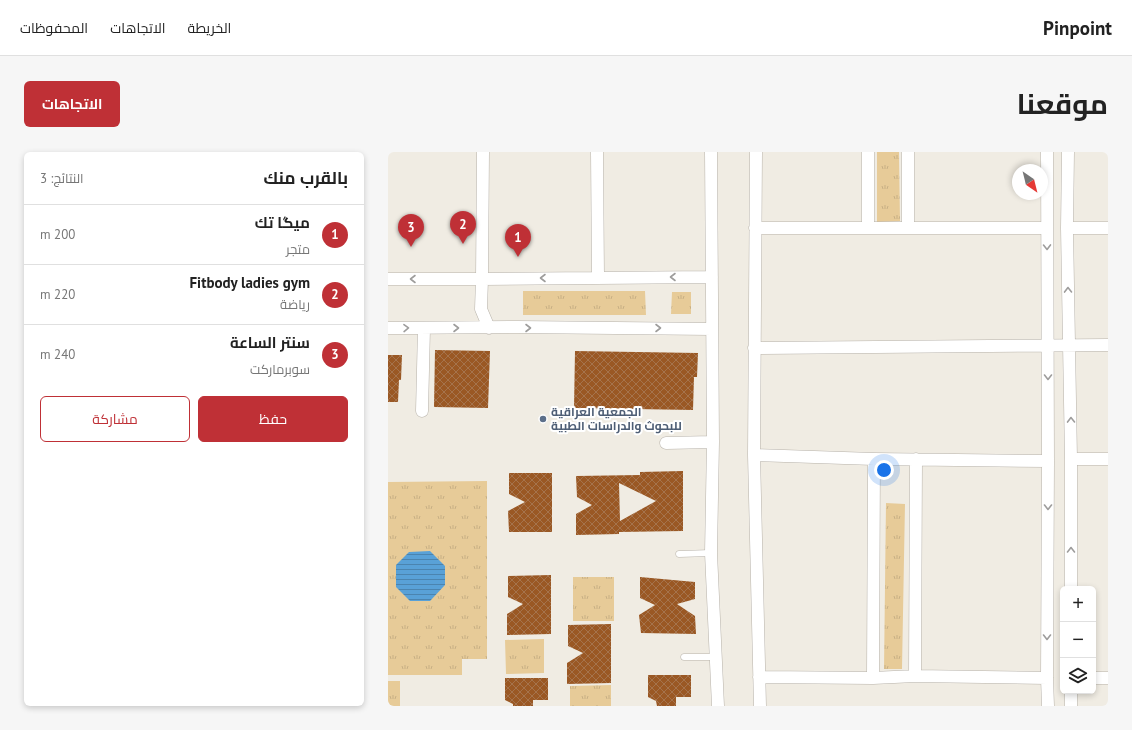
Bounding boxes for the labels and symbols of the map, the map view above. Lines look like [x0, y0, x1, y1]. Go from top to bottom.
north arrow [1012, 164, 1048, 200]
pin: 2 [450, 211, 476, 244]
pin: 3 [398, 214, 424, 247]
pin: 1 [505, 224, 531, 257]
one-way arrow [1043, 244, 1051, 250]
one-way arrow [670, 273, 676, 281]
one-way arrow [540, 274, 546, 282]
one-way arrow [410, 275, 416, 283]
one-way arrow [1064, 287, 1073, 293]
one-way arrow [403, 324, 409, 332]
one-way arrow [453, 324, 459, 332]
one-way arrow [525, 324, 531, 332]
one-way arrow [655, 324, 661, 332]
one-way arrow [1044, 374, 1052, 380]
place label: الجمعية العراقية للبحوث والدراسات الطبية [551, 404, 682, 434]
marker: الجمعية العراقية للبحوث والدراسات الطبية [538, 414, 548, 424]
one-way arrow [1067, 417, 1075, 423]
your location [874, 460, 894, 480]
one-way arrow [1044, 504, 1052, 510]
one-way arrow [1067, 547, 1075, 553]
one-way arrow [1043, 634, 1051, 640]

